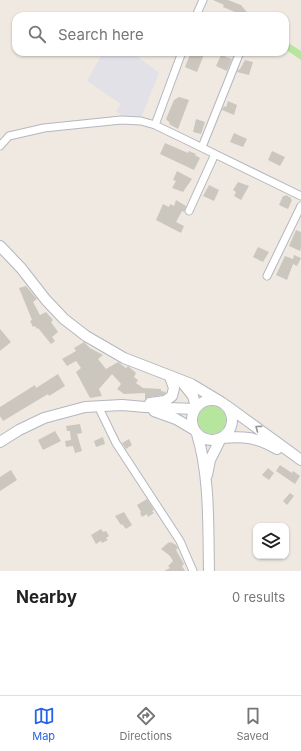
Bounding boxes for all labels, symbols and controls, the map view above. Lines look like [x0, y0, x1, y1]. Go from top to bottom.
search box [12, 12, 289, 56]
icon: search [26, 23, 48, 45]
text: Search here [58, 25, 144, 44]
one-way arrow [256, 426, 263, 433]
map controls [253, 523, 289, 559]
button: layers [253, 523, 289, 559]
text: Nearby [16, 587, 77, 607]
text: 0 results [232, 589, 285, 605]
tab: Map [32, 705, 55, 743]
tab: Directions [120, 705, 172, 743]
tab: Saved [237, 705, 269, 743]

